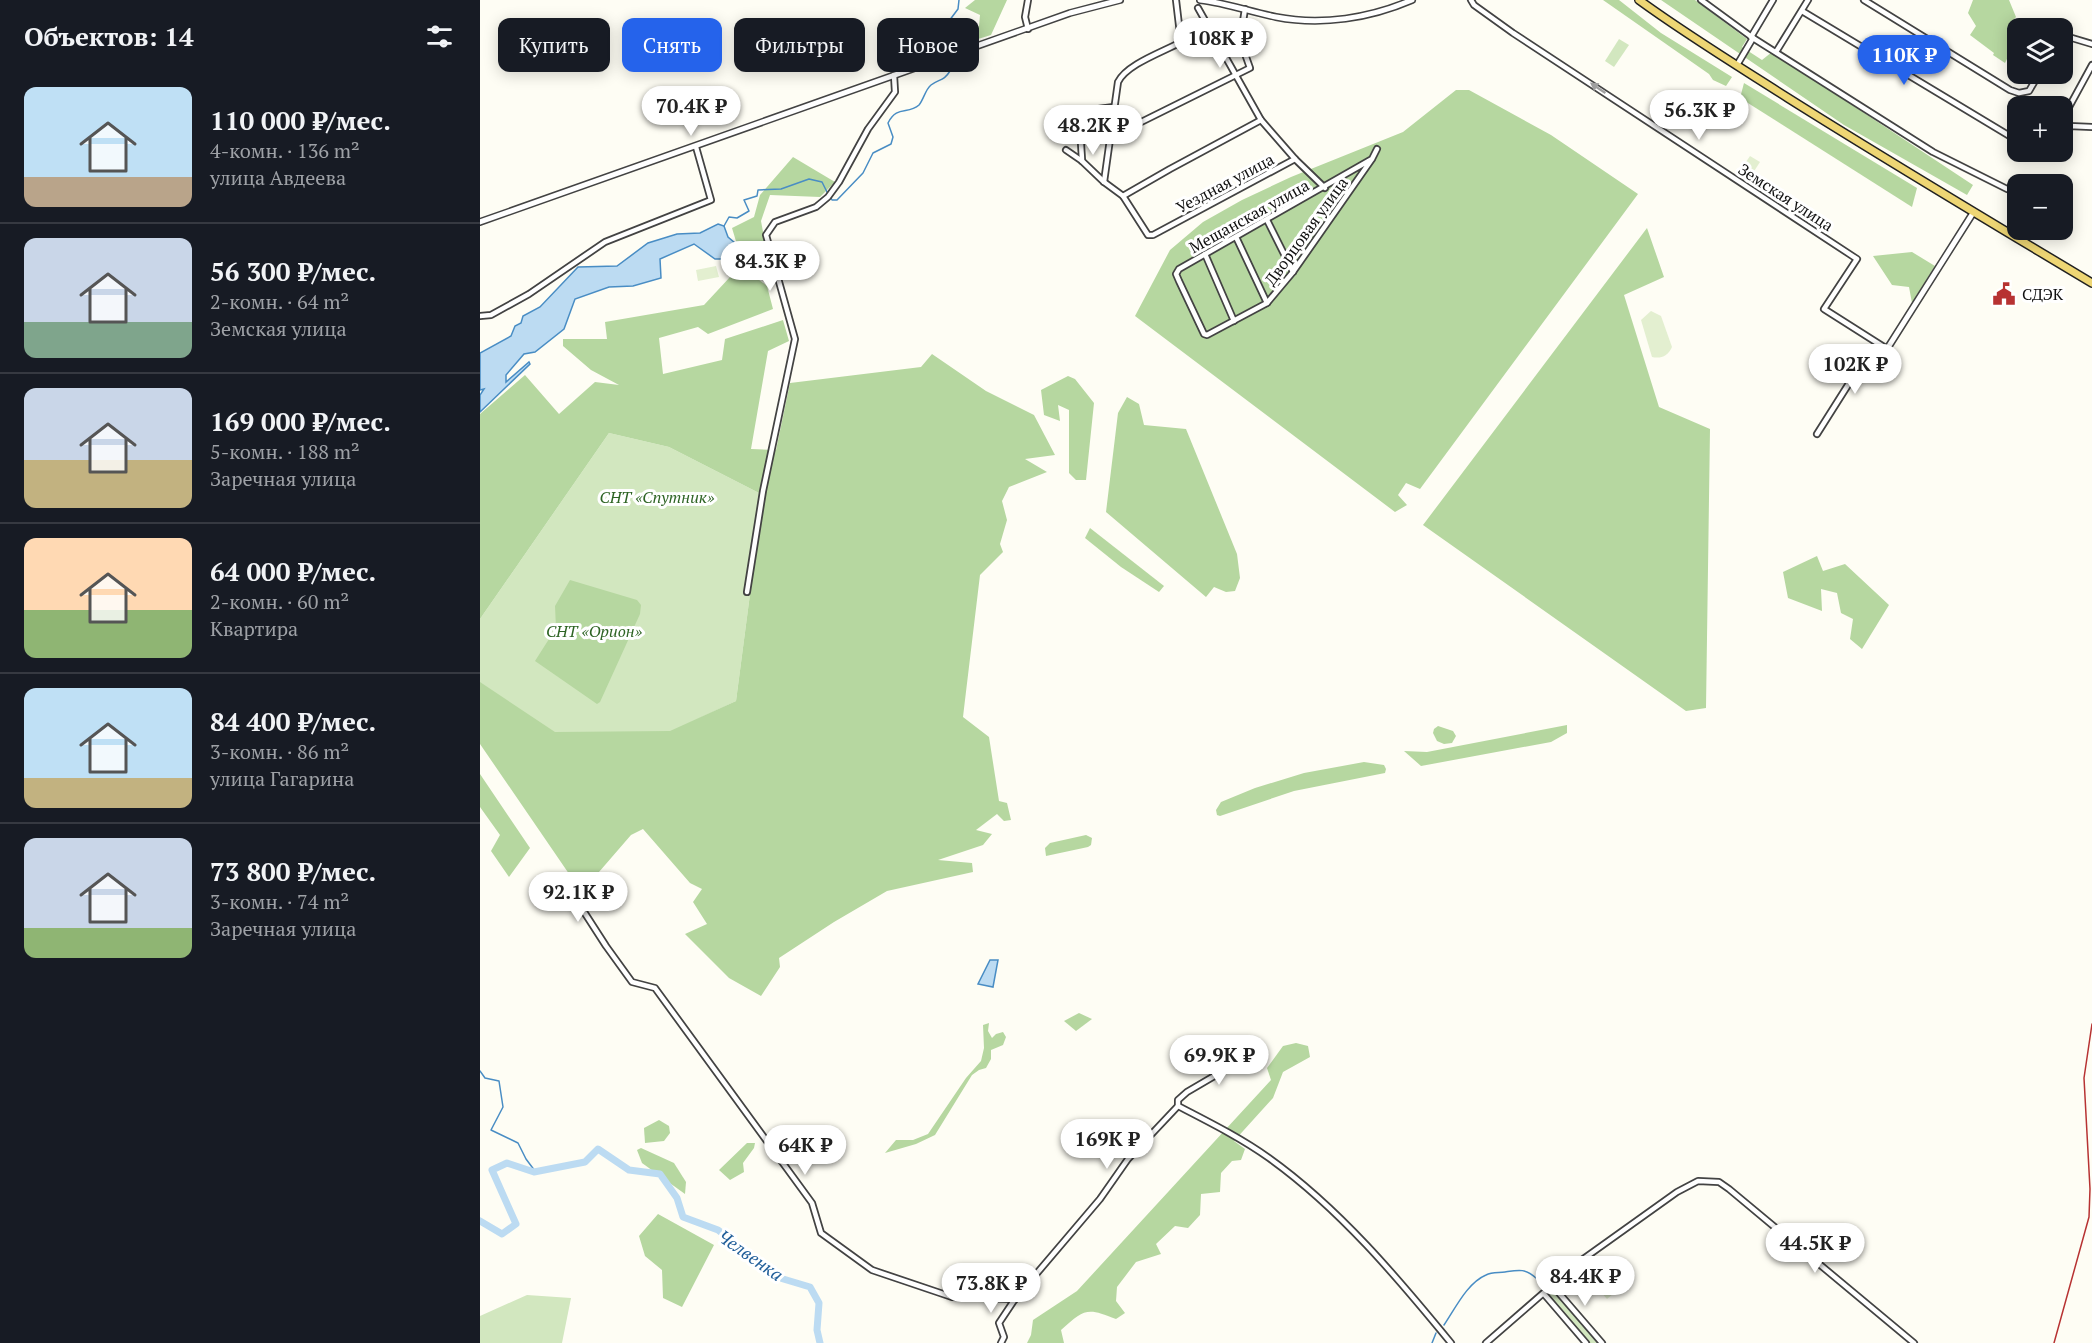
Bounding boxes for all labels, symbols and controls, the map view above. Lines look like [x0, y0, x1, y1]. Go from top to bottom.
chip: Купить [498, 18, 610, 72]
chip: Снять [622, 18, 722, 72]
chip: Фильтры [734, 18, 865, 72]
chip: Новое [877, 18, 979, 72]
pin: 108K ₽ [1171, 18, 1269, 69]
map controls [2007, 18, 2073, 240]
button: layers [2007, 18, 2073, 84]
text: Объектов: 14 [24, 19, 194, 53]
icon: filters [423, 20, 456, 53]
text: 108K ₽ [1188, 24, 1252, 51]
pin: 110K ₽ [1855, 35, 1953, 86]
text: 110K ₽ [1872, 41, 1936, 68]
one-way arrow [1590, 83, 1606, 94]
pin: 70.4K ₽ [636, 86, 746, 137]
pin: 56.3K ₽ [1644, 90, 1754, 141]
text: 70.4K ₽ [656, 92, 726, 119]
text: 56.3K ₽ [1664, 96, 1734, 123]
button: + [2007, 96, 2073, 162]
text: 110 000 ₽/мес. [210, 103, 391, 137]
pin: 48.2K ₽ [1038, 105, 1148, 156]
icon: home [72, 111, 144, 183]
text: 48.2K ₽ [1058, 111, 1128, 138]
text: 4-комн. · 136 m² [210, 137, 360, 164]
street label: Уездная улица [1172, 148, 1278, 218]
street label: Земская улица [1734, 158, 1838, 236]
text: улица Авдеева [210, 164, 346, 191]
street label: Дворцовая улица [1259, 172, 1353, 290]
street label: Мещанская улица [1185, 174, 1313, 258]
button: − [2007, 174, 2073, 240]
pin: 84.3K ₽ [715, 241, 825, 292]
text: 84.3K ₽ [735, 247, 805, 274]
text: 56 300 ₽/мес. [210, 254, 376, 288]
icon: home [72, 262, 144, 334]
public building icon: СДЭК [1991, 281, 2017, 307]
place label: СДЭК [2022, 283, 2064, 305]
text: 2-комн. · 64 m² [210, 288, 349, 315]
text: Земская улица [210, 315, 347, 342]
pin: 102K ₽ [1806, 344, 1904, 395]
text: 102K ₽ [1823, 350, 1887, 377]
text: 169 000 ₽/мес. [210, 404, 391, 438]
icon: home [72, 412, 144, 484]
text: 5-комн. · 188 m² [210, 438, 360, 465]
text: Заречная улица [210, 465, 356, 492]
park label: СНТ «Спутник» [600, 486, 715, 508]
text: 64 000 ₽/мес. [210, 554, 376, 588]
icon: home [72, 562, 144, 634]
text: 2-комн. · 60 m² [210, 588, 349, 615]
text: Квартира [210, 615, 298, 642]
park label: СНТ «Орион» [546, 620, 643, 642]
text: 84 400 ₽/мес. [210, 704, 376, 738]
icon: home [72, 712, 144, 784]
text: 3-комн. · 86 m² [210, 738, 349, 765]
text: улица Гагарина [210, 765, 354, 792]
text: 73 800 ₽/мес. [210, 854, 376, 888]
icon: home [72, 862, 144, 934]
pin: 92.1K ₽ [523, 872, 633, 923]
text: 92.1K ₽ [543, 878, 613, 905]
text: 3-комн. · 74 m² [210, 888, 349, 915]
text: Заречная улица [210, 915, 356, 942]
pin: 69.9K ₽ [1164, 1035, 1274, 1086]
text: 69.9K ₽ [1184, 1041, 1254, 1068]
pin: 169K ₽ [1058, 1119, 1156, 1170]
pin: 64K ₽ [763, 1125, 847, 1176]
text: 169K ₽ [1075, 1125, 1139, 1152]
text: 64K ₽ [778, 1131, 832, 1158]
pin: 44.5K ₽ [1760, 1223, 1870, 1274]
water label: Челвенка [714, 1224, 788, 1286]
text: 44.5K ₽ [1780, 1229, 1850, 1256]
pin: 84.4K ₽ [1530, 1256, 1640, 1307]
text: 84.4K ₽ [1550, 1262, 1620, 1289]
pin: 73.8K ₽ [936, 1263, 1046, 1314]
text: 73.8K ₽ [956, 1269, 1026, 1296]

